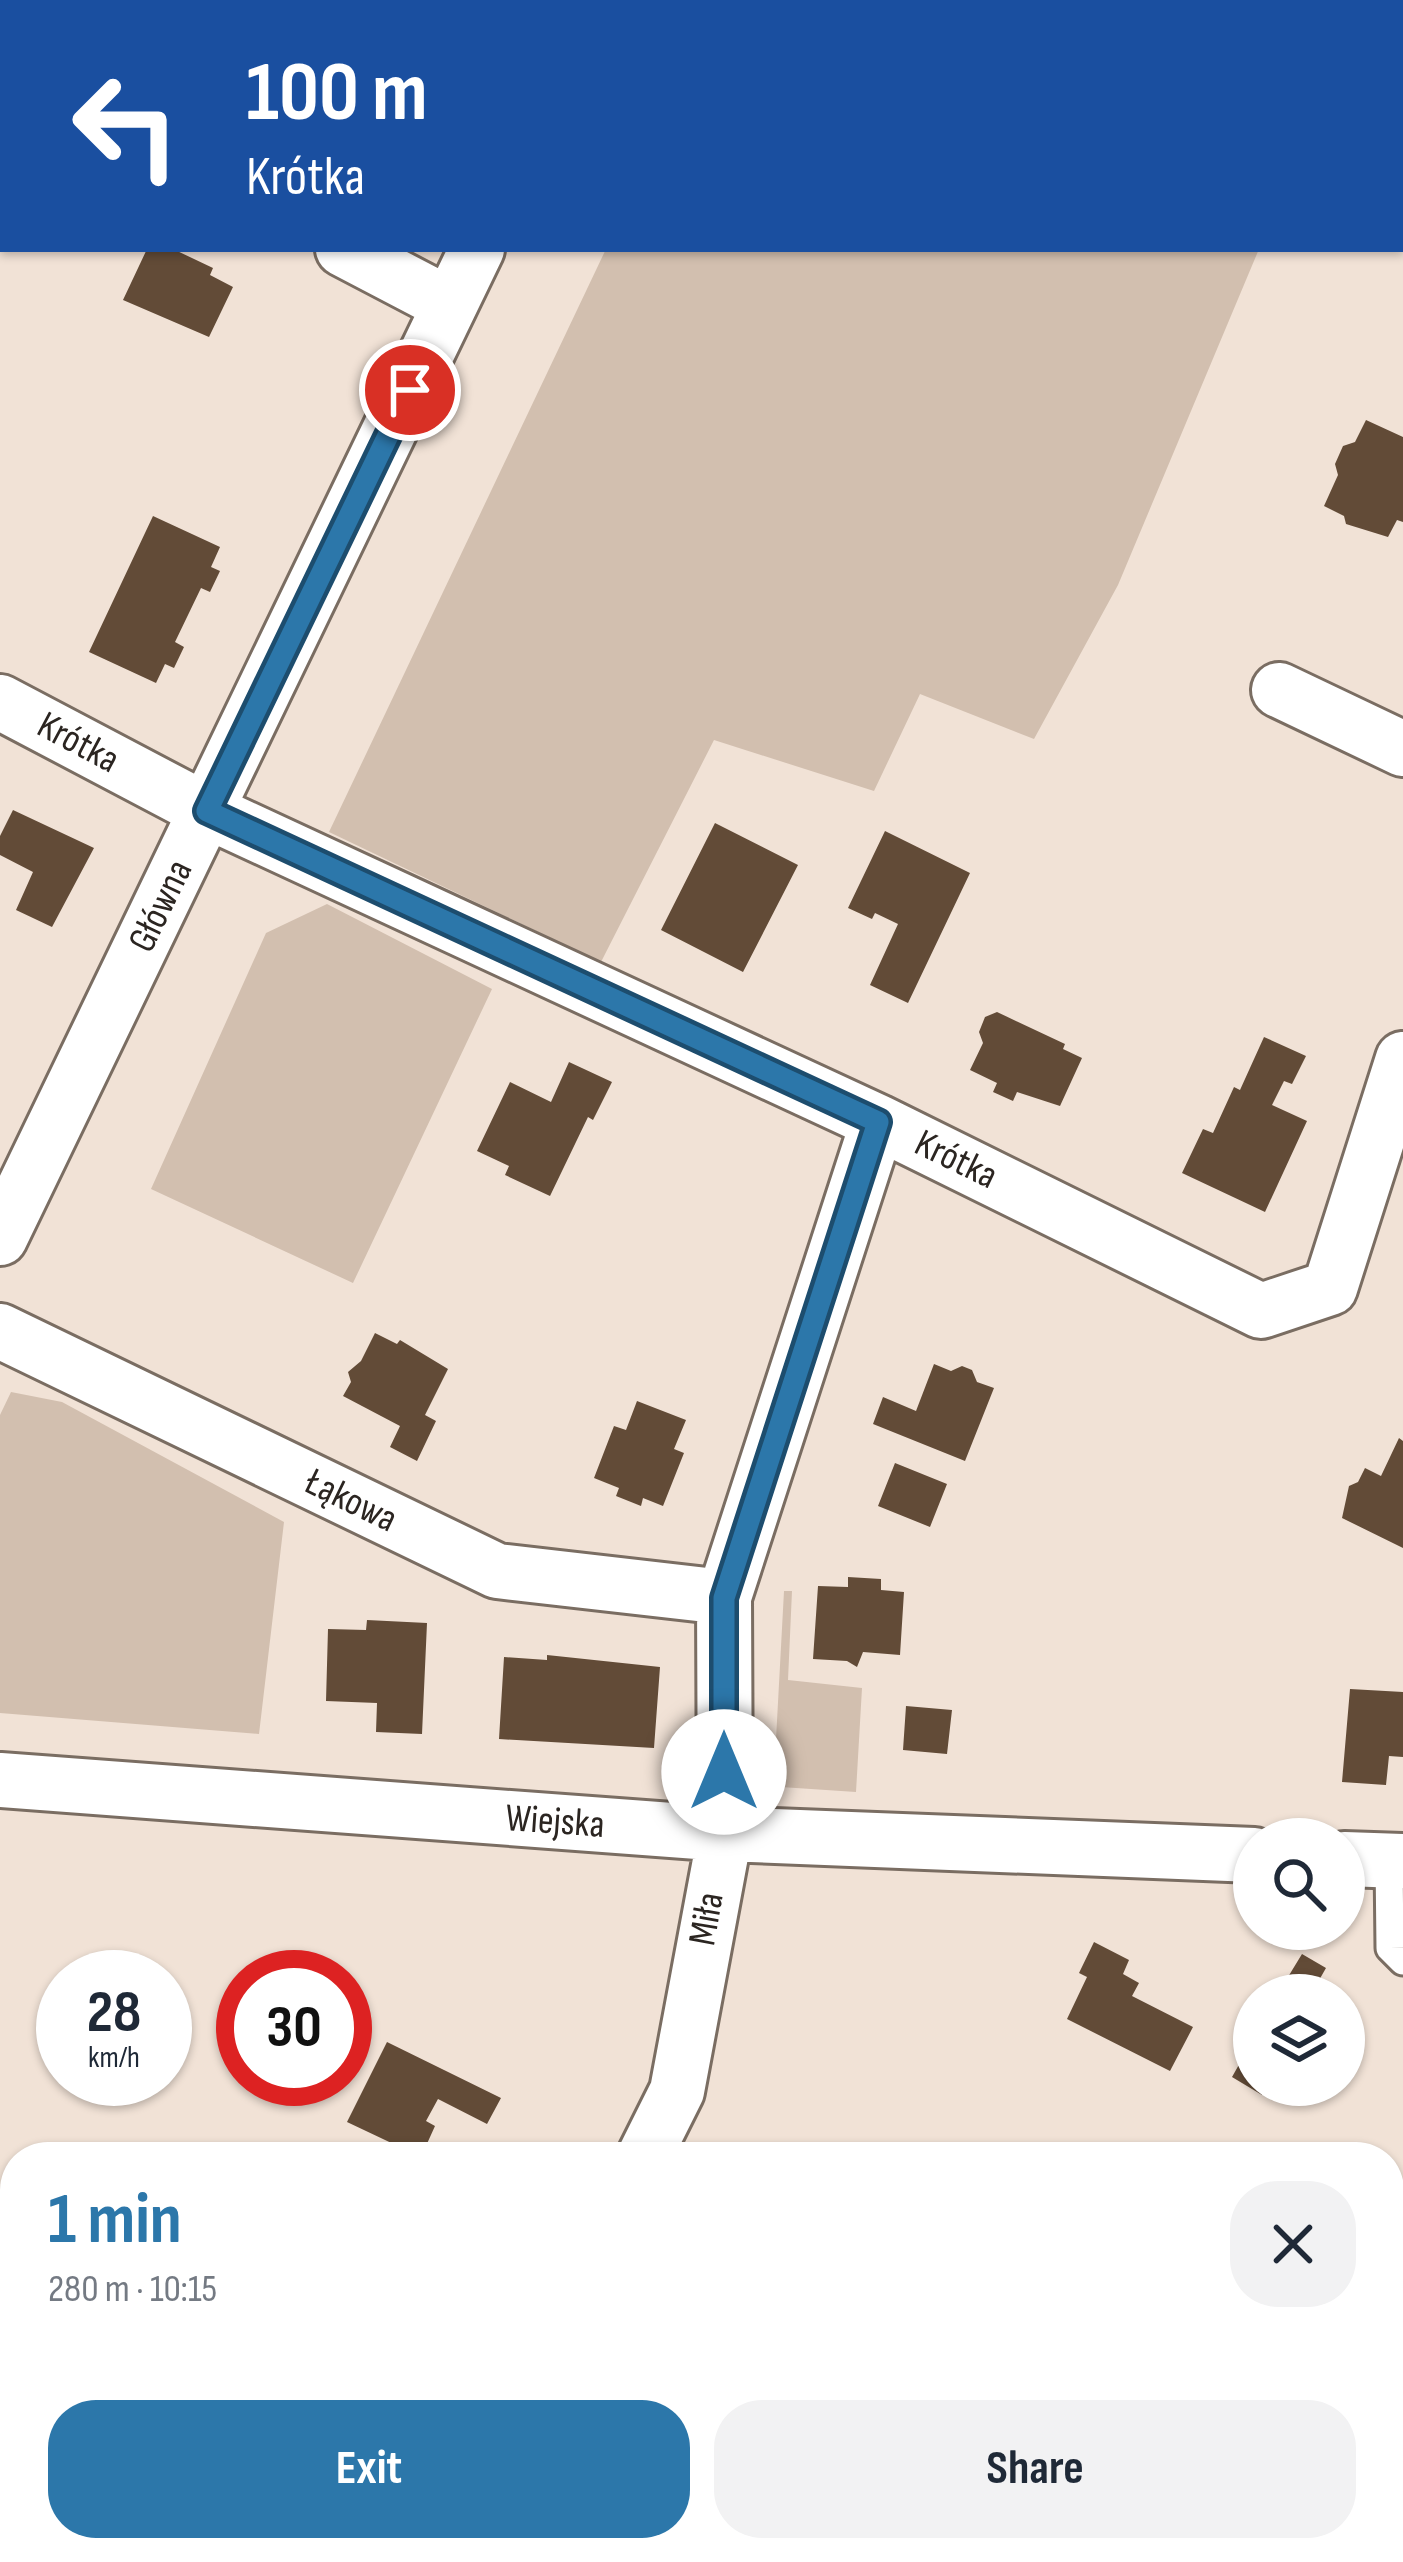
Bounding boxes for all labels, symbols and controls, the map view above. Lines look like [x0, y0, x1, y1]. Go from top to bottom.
text: 100 m [246, 43, 428, 144]
icon: left [48, 48, 204, 204]
text: Krótka [246, 145, 365, 210]
pin [359, 339, 461, 441]
icon: arrive [377, 357, 443, 423]
street label: Krótka [29, 702, 127, 784]
street label: Główna [119, 852, 203, 960]
street label: Krótka [907, 1120, 1005, 1200]
street label: Łąkowa [297, 1458, 405, 1543]
position arrow [661, 1709, 787, 1835]
street label: Wiejska [504, 1795, 606, 1849]
map controls [1233, 1818, 1365, 2106]
button: search [1233, 1818, 1365, 1950]
street label: Miła [679, 1889, 735, 1949]
speed limit sign: 30 [216, 1950, 372, 2106]
button: layers [1233, 1974, 1365, 2106]
text: 28 [87, 1977, 141, 2049]
text: km/h [88, 2040, 140, 2076]
text: 1 min [48, 2177, 182, 2264]
button: close [1230, 2181, 1356, 2307]
text: 280 m · 10:15 [48, 2266, 217, 2313]
button: Exit [48, 2400, 690, 2538]
button: Share [714, 2400, 1356, 2538]

